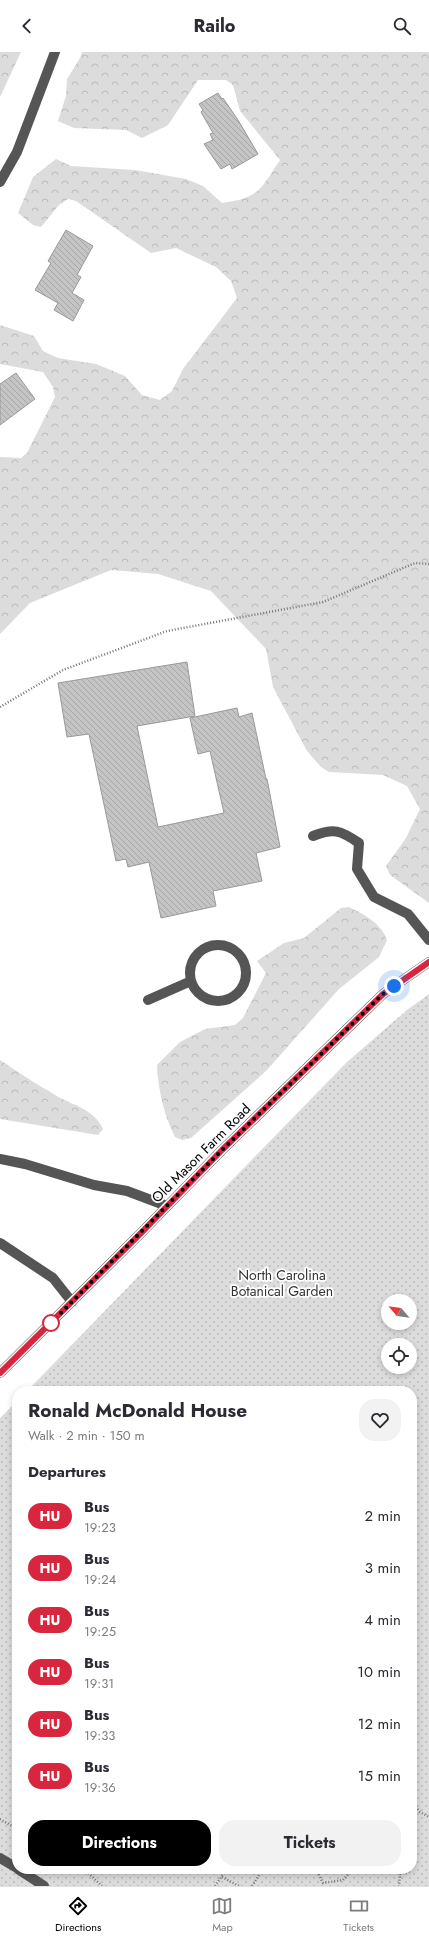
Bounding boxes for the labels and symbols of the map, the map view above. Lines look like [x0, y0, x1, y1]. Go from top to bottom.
your location [384, 976, 404, 996]
street label: Old Mason Farm Road [147, 1099, 255, 1207]
park label: North Carolina Botanical Garden [231, 1265, 333, 1301]
north arrow [381, 1294, 417, 1330]
unlabelled marker [42, 1314, 60, 1332]

